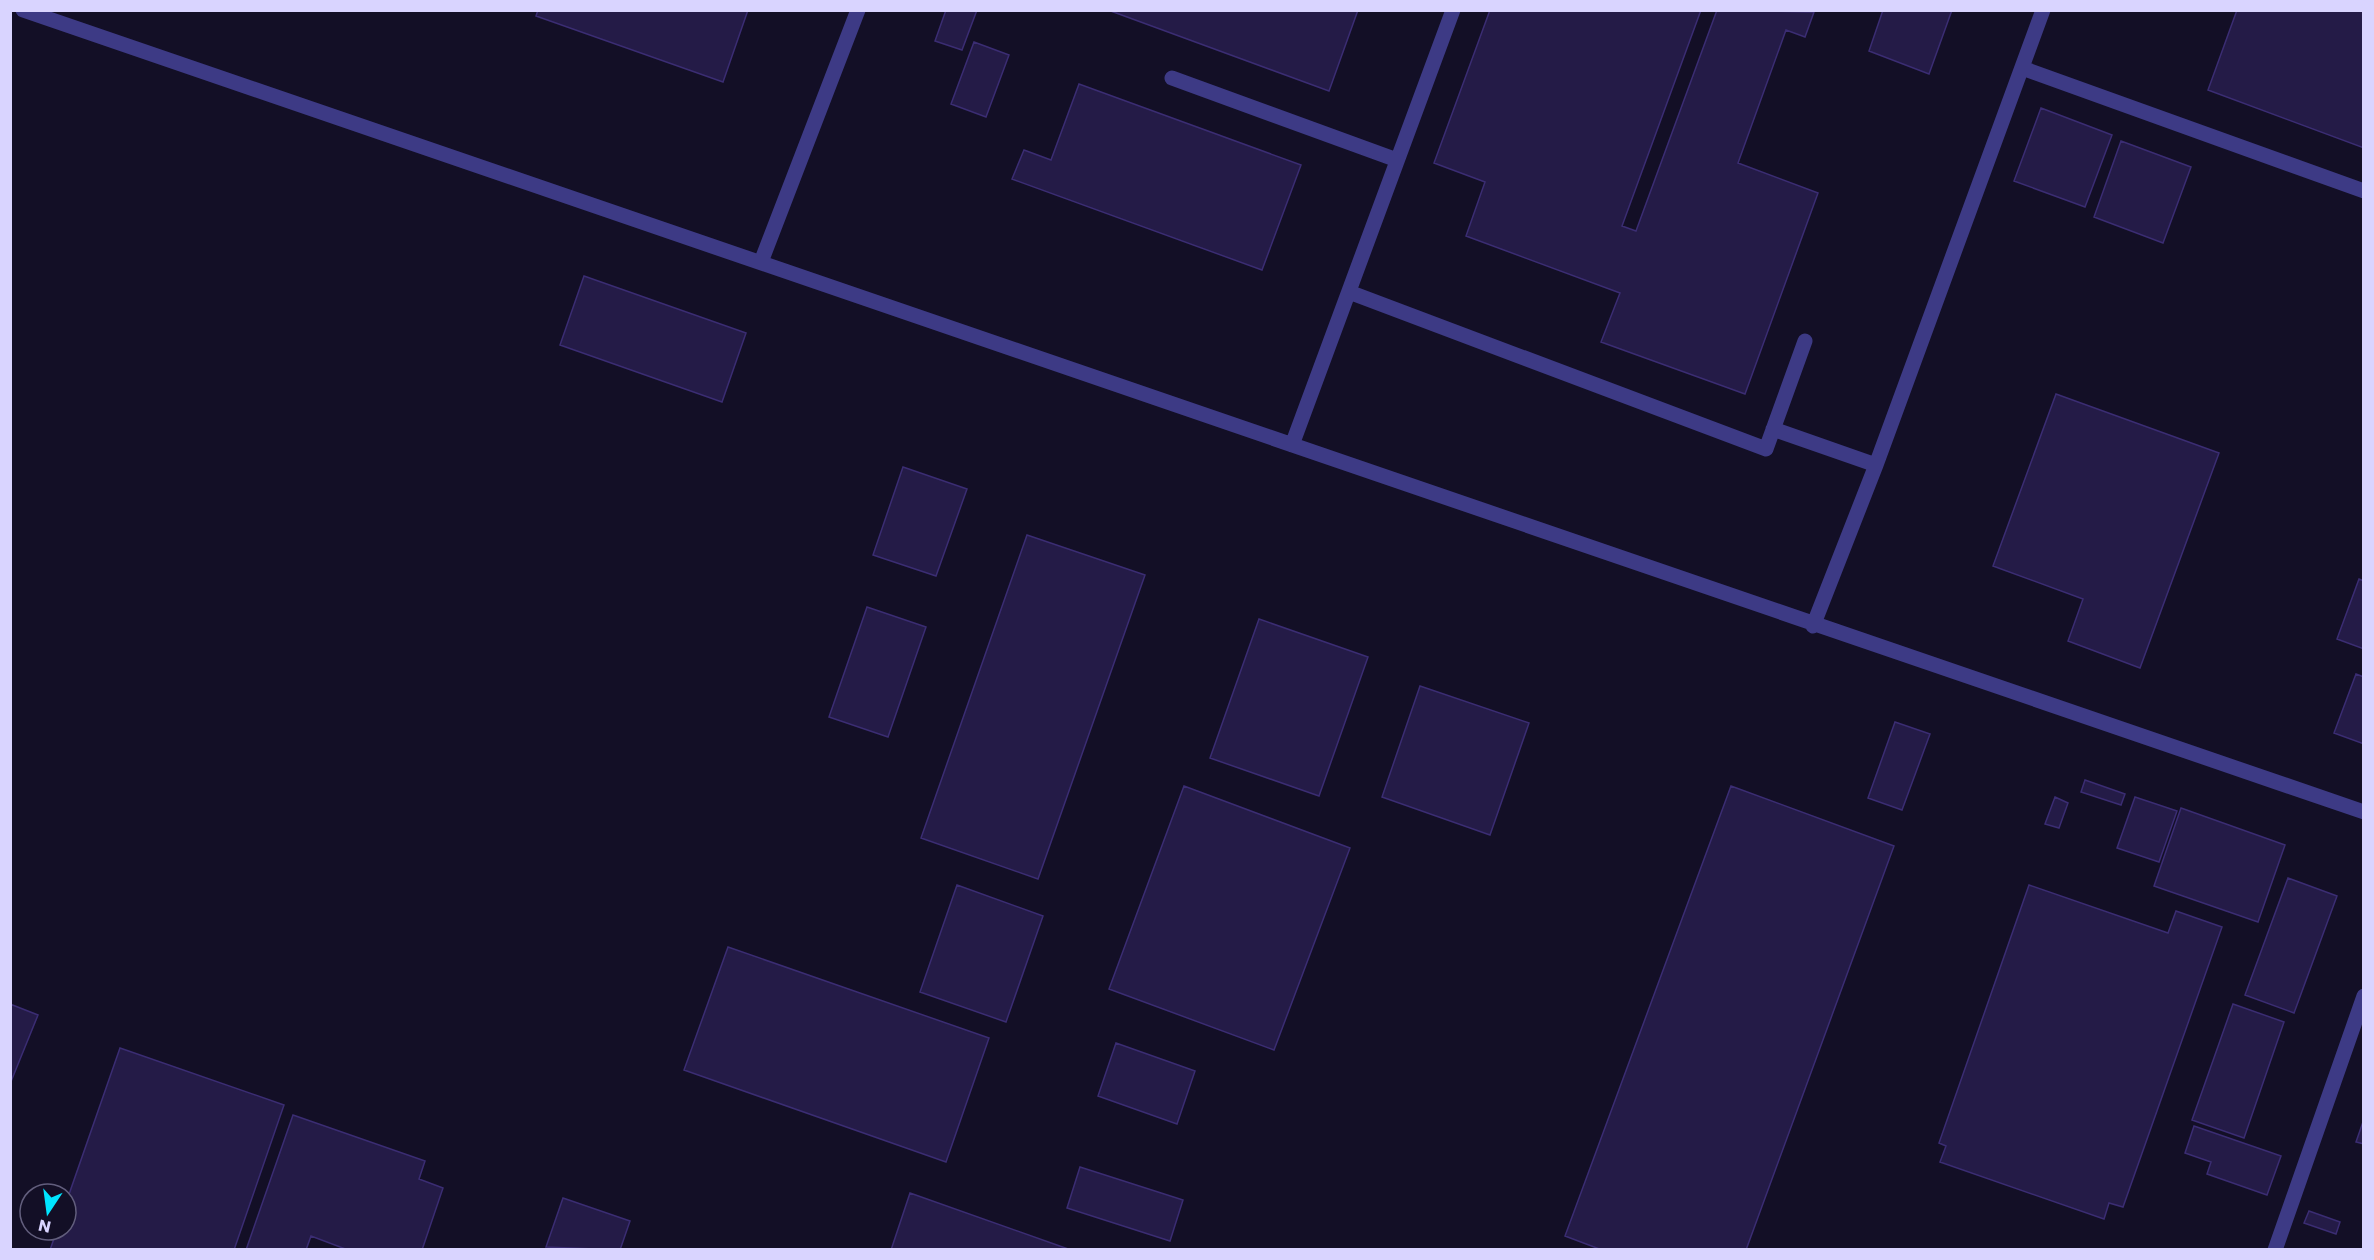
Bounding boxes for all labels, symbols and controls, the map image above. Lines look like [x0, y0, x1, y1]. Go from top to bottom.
north arrow [18, 1182, 78, 1242]
text: N [36, 1214, 53, 1239]

